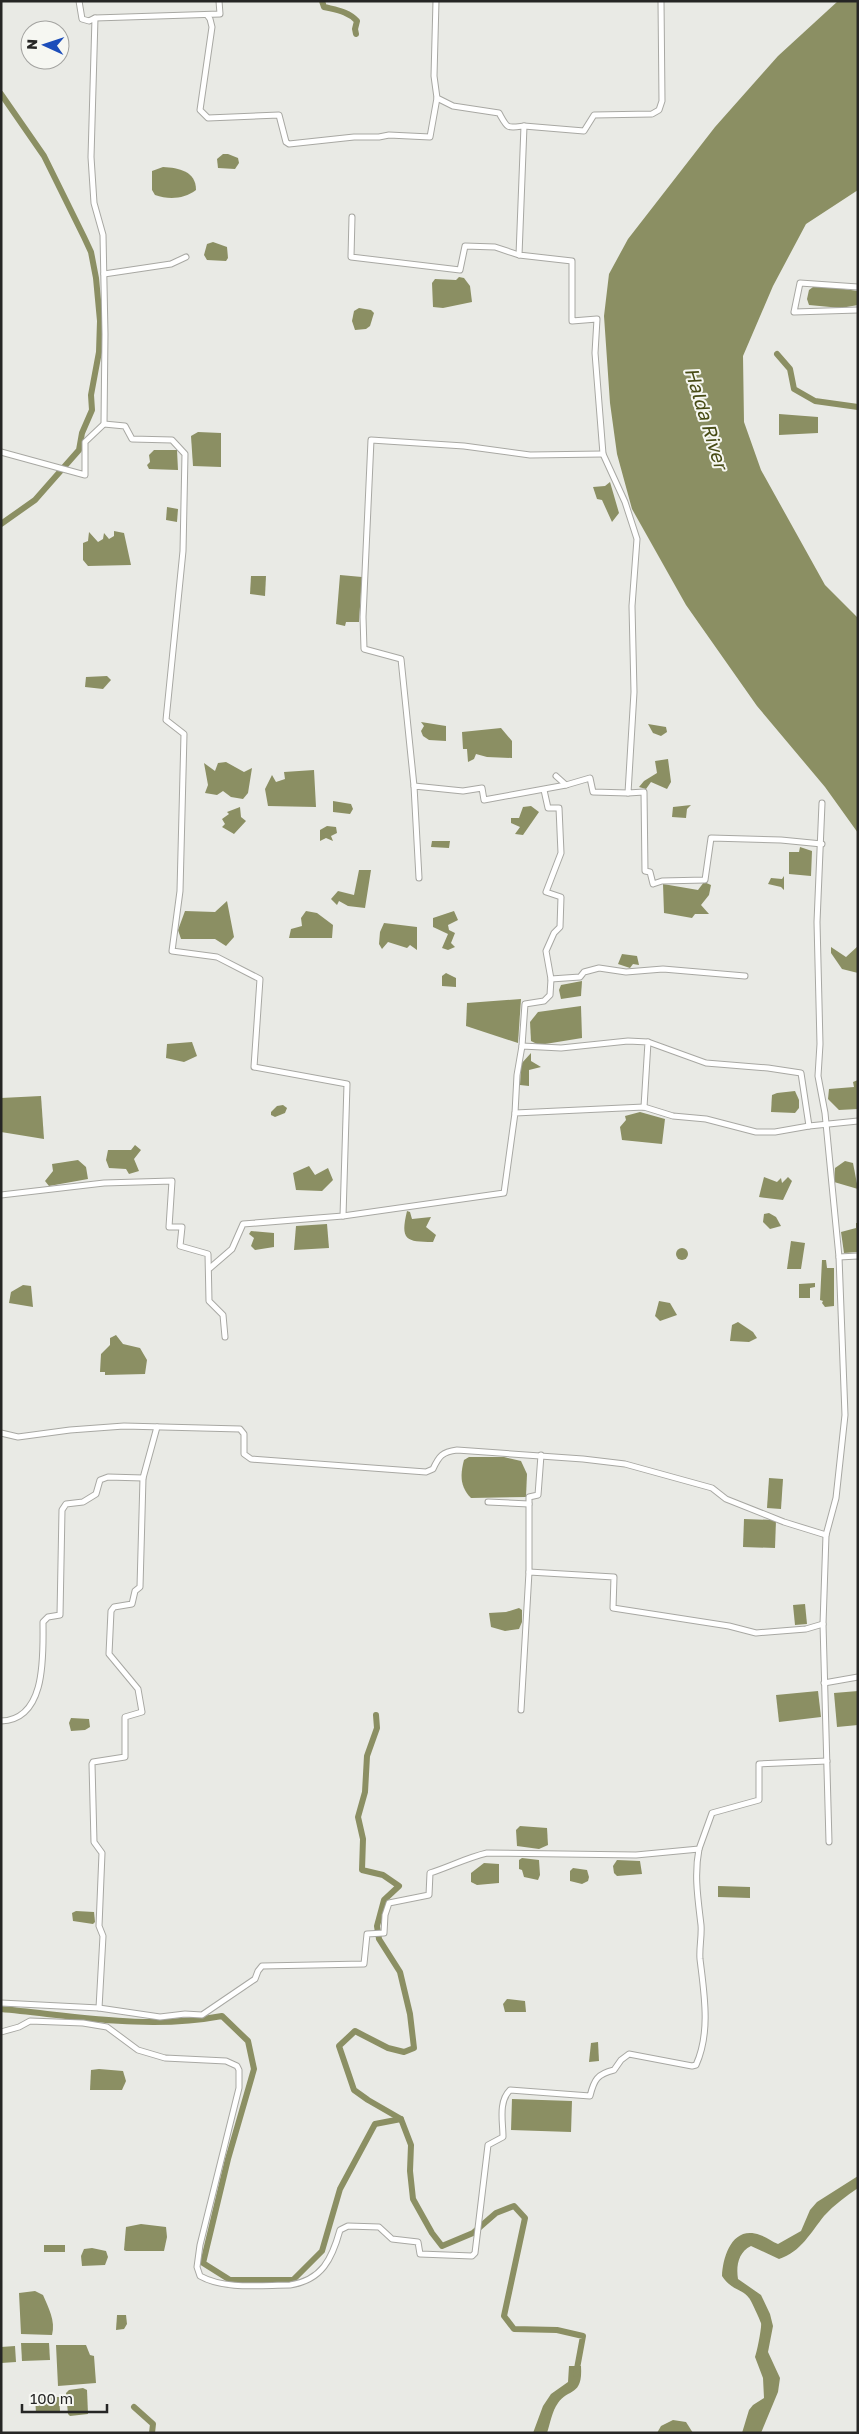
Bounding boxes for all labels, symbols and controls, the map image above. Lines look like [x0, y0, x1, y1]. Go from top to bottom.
north arrow [20, 20, 70, 70]
text: N [23, 39, 40, 50]
water label: Halda River [681, 364, 734, 474]
scale bar [22, 2382, 108, 2414]
text: 100 m [30, 2389, 73, 2407]

